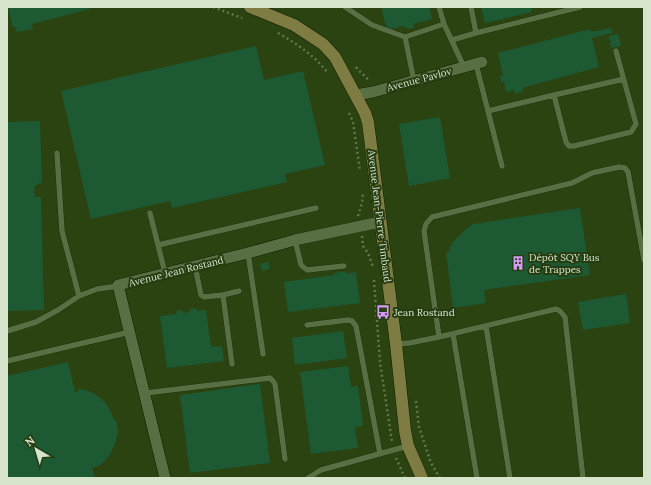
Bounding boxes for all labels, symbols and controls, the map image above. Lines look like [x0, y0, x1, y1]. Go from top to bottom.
street label: Avenue Pavlov [384, 64, 454, 95]
street label: Avenue Jean-Pierre Timbaud [365, 148, 394, 283]
place label: Dépôt SQY Bus de Trappes [529, 251, 600, 276]
street label: Avenue Jean Rostand [126, 253, 225, 290]
building icon: Dépôt SQY Bus de Trappes [510, 255, 526, 271]
bus stop icon: Jean Rostand [375, 304, 391, 320]
place label: Jean Rostand [393, 306, 455, 319]
north arrow [16, 429, 56, 469]
text: N [22, 433, 38, 449]

